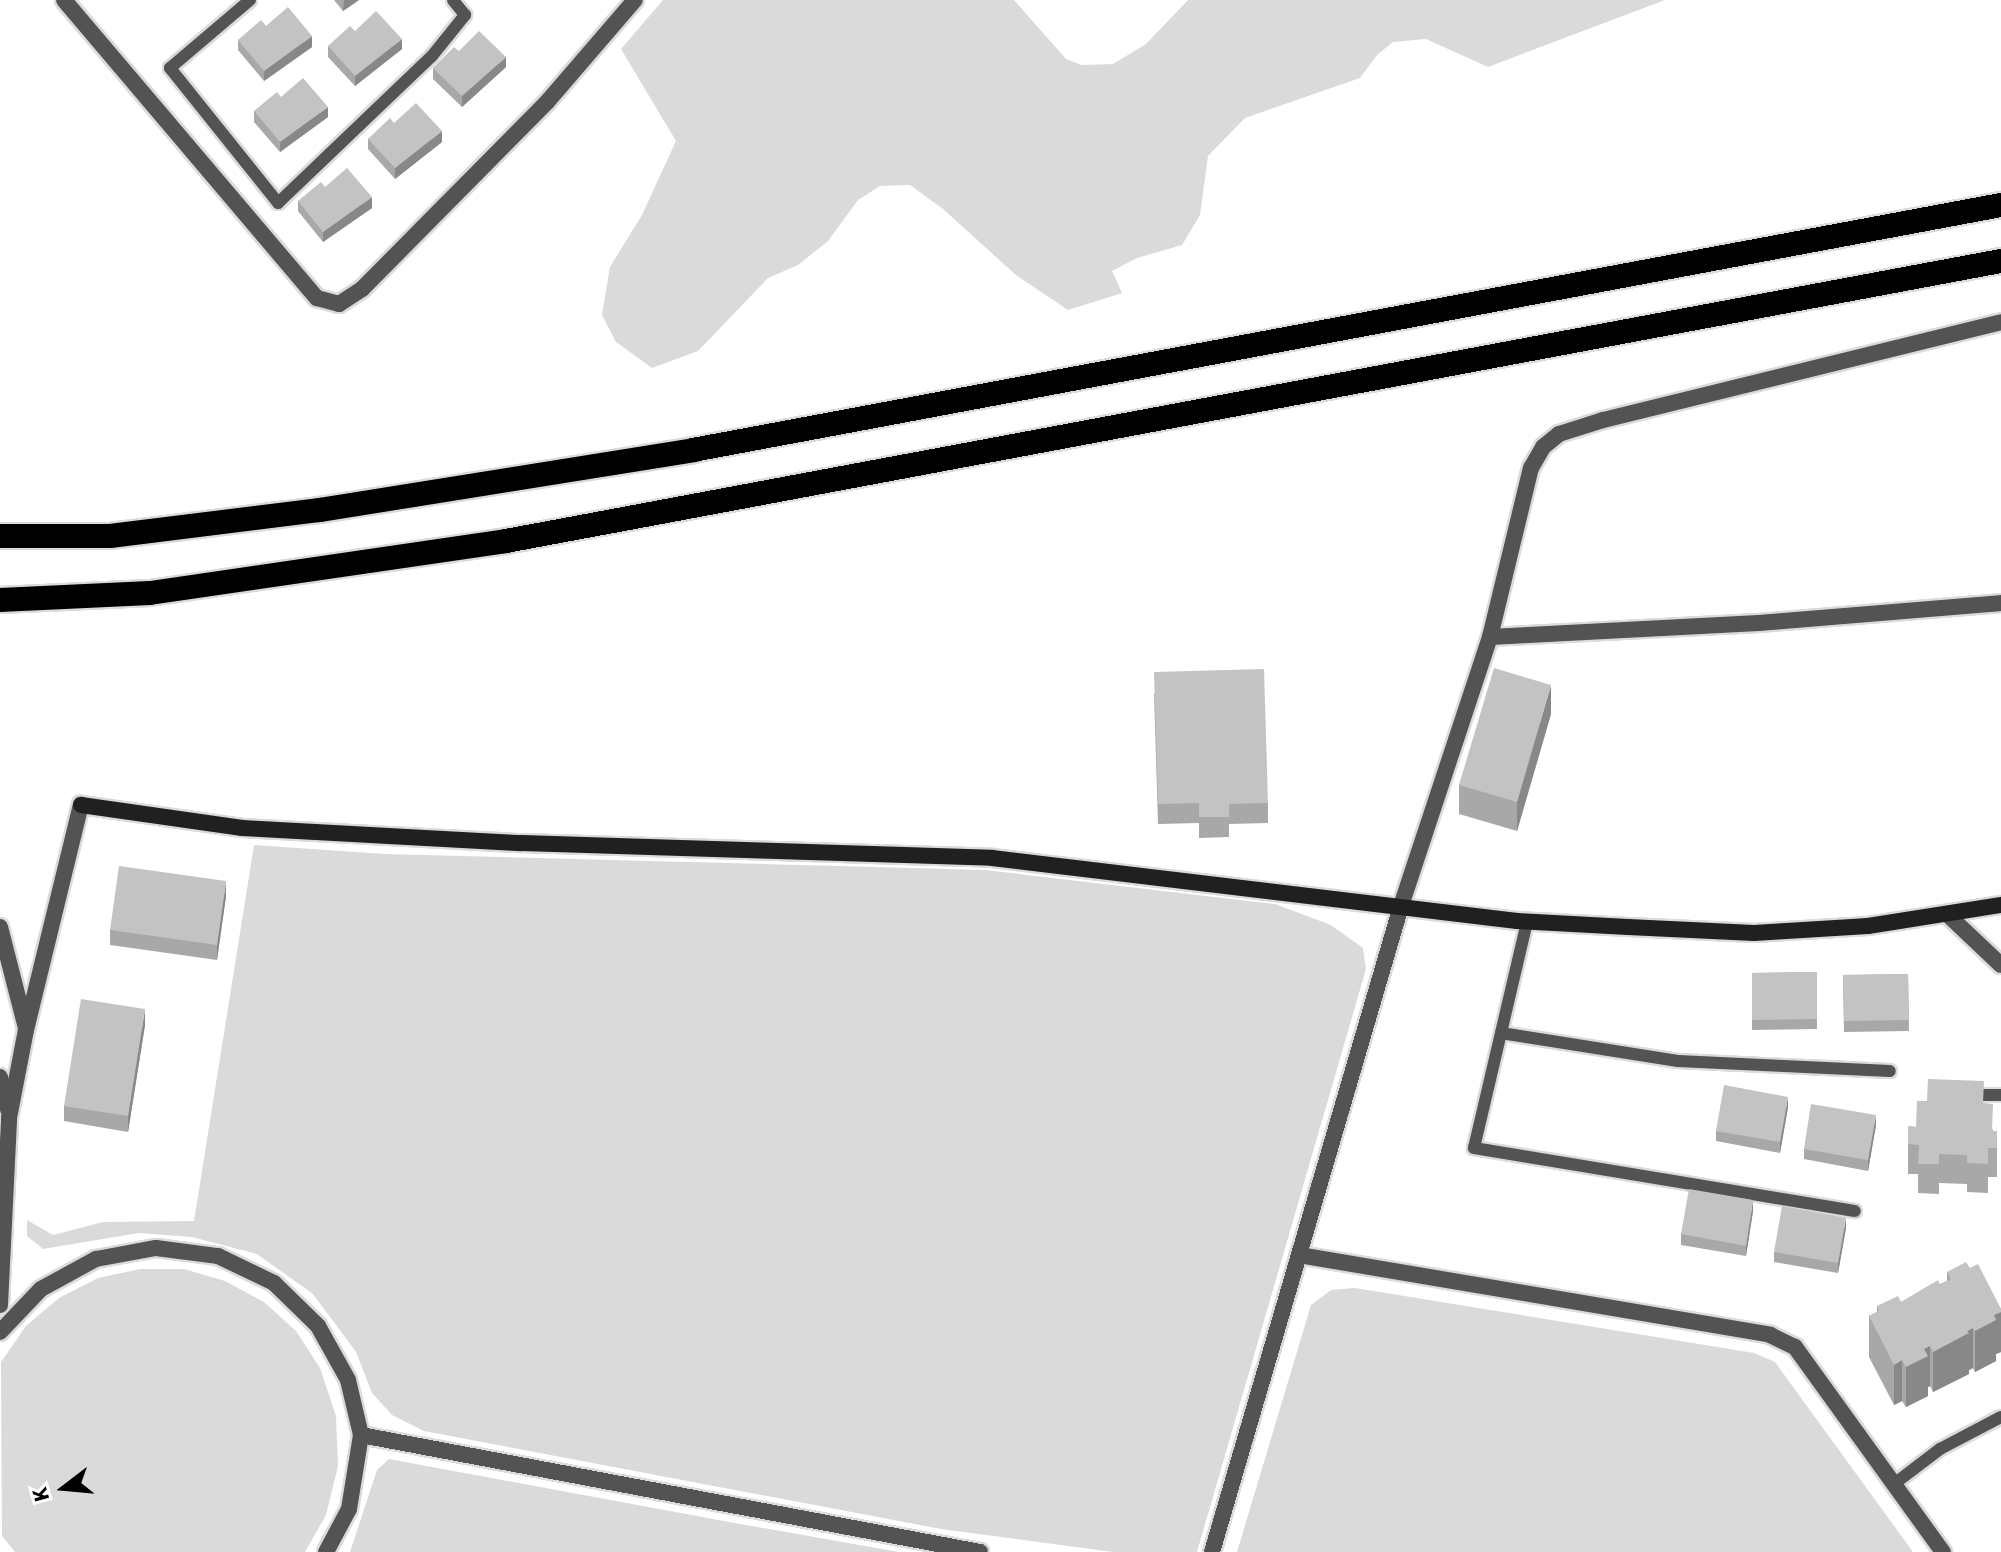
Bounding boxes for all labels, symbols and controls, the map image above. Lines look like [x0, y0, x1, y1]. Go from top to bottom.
north arrow [24, 1448, 104, 1528]
text: K [24, 1484, 58, 1506]

